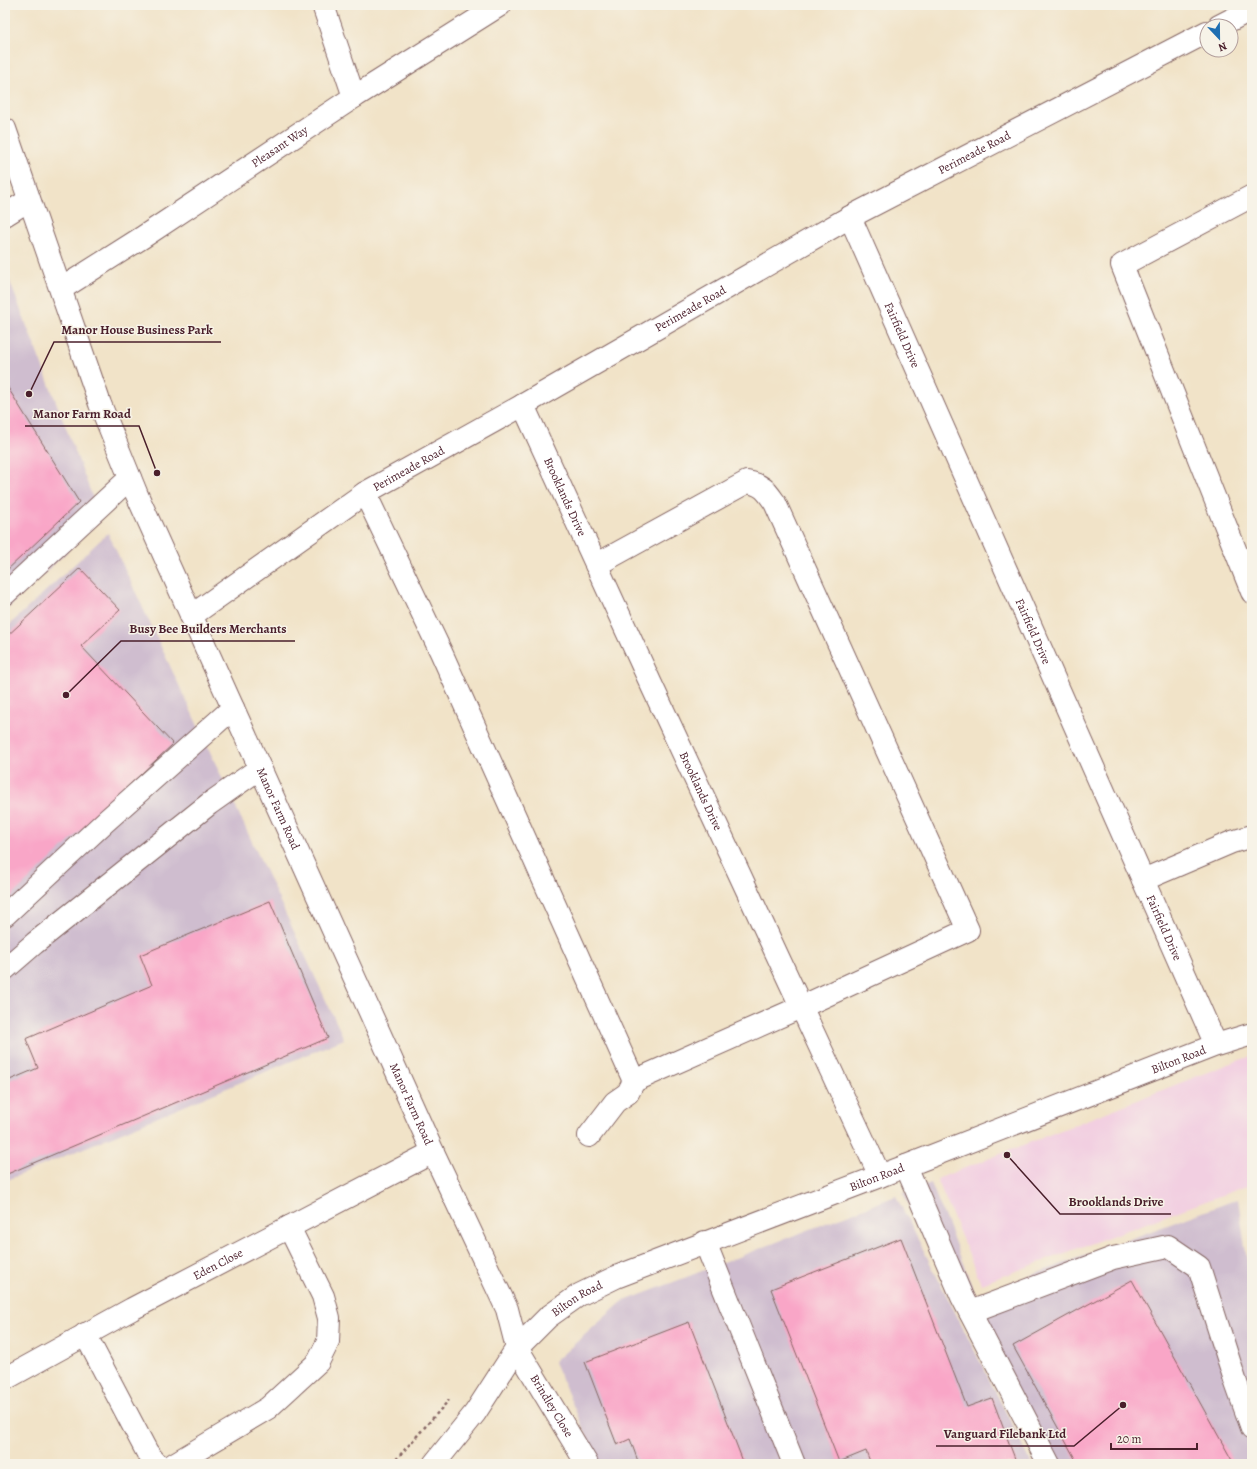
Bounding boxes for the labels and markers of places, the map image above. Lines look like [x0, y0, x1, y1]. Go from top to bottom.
callout: Manor House Business Park [54, 317, 221, 342]
callout: Manor Farm Road [25, 401, 139, 426]
callout: Busy Bee Builders Merchants [121, 616, 295, 641]
callout: Brooklands Drive [1060, 1189, 1171, 1214]
callout: Vanguard Filebank Ltd [936, 1421, 1074, 1446]

